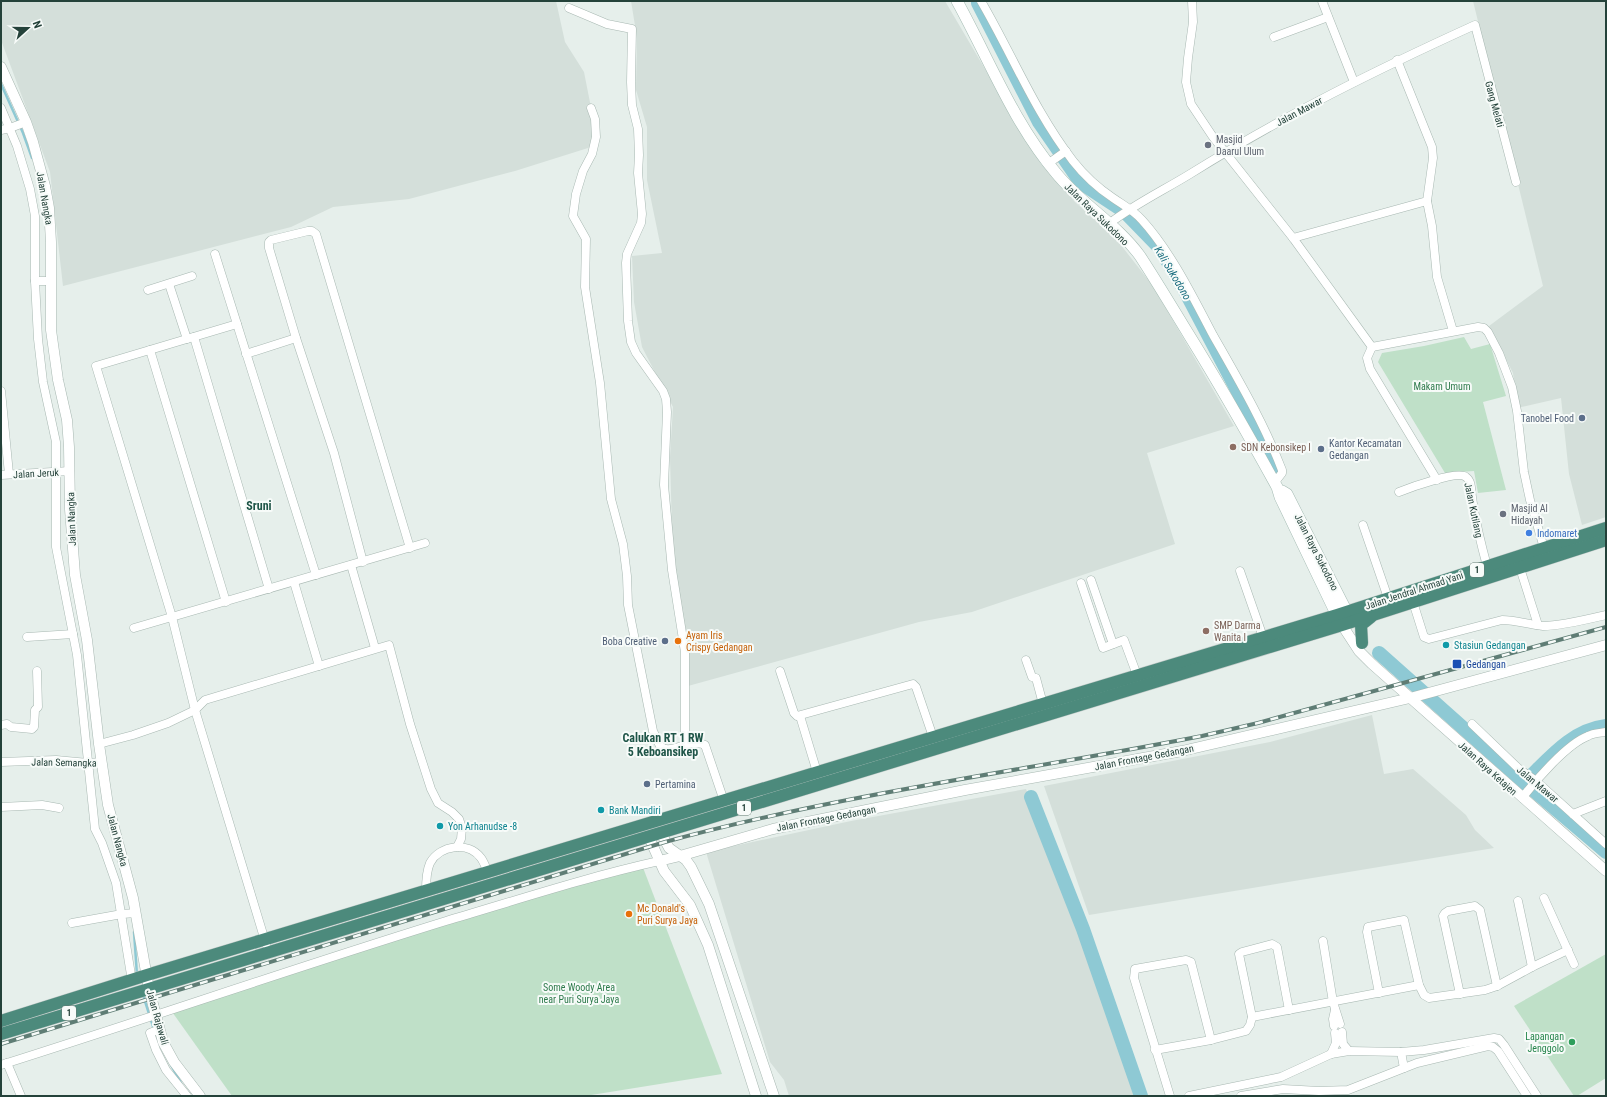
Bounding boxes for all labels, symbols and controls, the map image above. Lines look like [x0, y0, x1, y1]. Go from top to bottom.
north arrow [8, 8, 48, 48]
text: N [30, 19, 44, 30]
street label: Gang Melati [1483, 80, 1506, 128]
street label: Jalan Mawar [1274, 95, 1324, 128]
place label: Masjid Daarul Ulum [1216, 134, 1264, 157]
marker: Masjid Daarul Ulum [1203, 140, 1213, 150]
street label: Jalan Nangka [34, 171, 55, 226]
street label: Jalan Raya Sukodono [1062, 181, 1131, 248]
water label: Kali Sukodono [1151, 244, 1194, 302]
park label: Makam Umum [1414, 381, 1470, 392]
place label: Tanobel Food [1521, 413, 1574, 424]
marker: Tanobel Food [1577, 413, 1587, 423]
place label: Kantor Kecamatan Gedangan [1329, 438, 1402, 461]
marker: SDN Kebonsikep I [1228, 442, 1238, 452]
place label: SDN Kebonsikep I [1241, 442, 1311, 453]
marker: Kantor Kecamatan Gedangan [1316, 444, 1326, 454]
street label: Jalan Jeruk [13, 467, 60, 480]
street label: Jalan Kutilang [1462, 482, 1485, 539]
street label: Jalan Nangka [65, 492, 78, 546]
district label: Sruni [246, 499, 272, 513]
place label: Masjid Al Hidayah [1511, 503, 1548, 526]
marker: Masjid Al Hidayah [1498, 509, 1508, 519]
street label: Jalan Raya Sukodono [1292, 512, 1341, 592]
marker: Indomaret [1524, 528, 1534, 538]
place label: Indomaret [1537, 528, 1577, 539]
road number: 1 [1470, 563, 1484, 577]
street label: Jalan Jendral Ahmad Yani [1364, 569, 1465, 612]
place label: SMP Darma Wanita I [1214, 620, 1261, 643]
marker: SMP Darma Wanita I [1201, 626, 1211, 636]
place label: Ayam Iris Crispy Gedangan [686, 630, 753, 653]
place label: Boba Creative [602, 636, 657, 647]
marker: Boba Creative [660, 636, 670, 646]
marker: Ayam Iris Crispy Gedangan [673, 636, 683, 646]
marker: Stasiun Gedangan [1441, 640, 1451, 650]
place label: Stasiun Gedangan [1454, 640, 1526, 651]
marker: Gedangan [1451, 658, 1463, 670]
place label: Gedangan [1466, 659, 1506, 670]
district label: Calukan RT 1 RW 5 Keboansikep [622, 731, 704, 759]
street label: Jalan Raya Ketajen [1456, 739, 1519, 798]
street label: Jalan Frontage Gedangan [1094, 742, 1195, 773]
street label: Jalan Semangka [31, 756, 97, 769]
street label: Jalan Mawar [1515, 764, 1561, 805]
marker: Pertamina [642, 779, 652, 789]
place label: Pertamina [655, 779, 696, 790]
road number: 1 [737, 801, 751, 815]
street label: Jalan Frontage Gedangan [776, 803, 877, 834]
marker: Bank Mandiri [596, 805, 606, 815]
place label: Bank Mandiri [609, 805, 661, 816]
street label: Jalan Nangka [105, 813, 130, 868]
marker: Yon Arhanudse -8 [435, 821, 445, 831]
place label: Yon Arhanudse -8 [448, 821, 517, 832]
place label: Mc Donald's Puri Surya Jaya [637, 903, 698, 926]
marker: Mc Donald's Puri Surya Jaya [624, 909, 634, 919]
park label: Some Woody Area near Puri Surya Jaya [539, 982, 619, 1005]
street label: Jalan Rajawali [144, 988, 171, 1046]
road number: 1 [62, 1006, 76, 1020]
place label: Lapangan Jenggolo [1525, 1031, 1564, 1054]
marker: Lapangan Jenggolo [1567, 1037, 1577, 1047]

